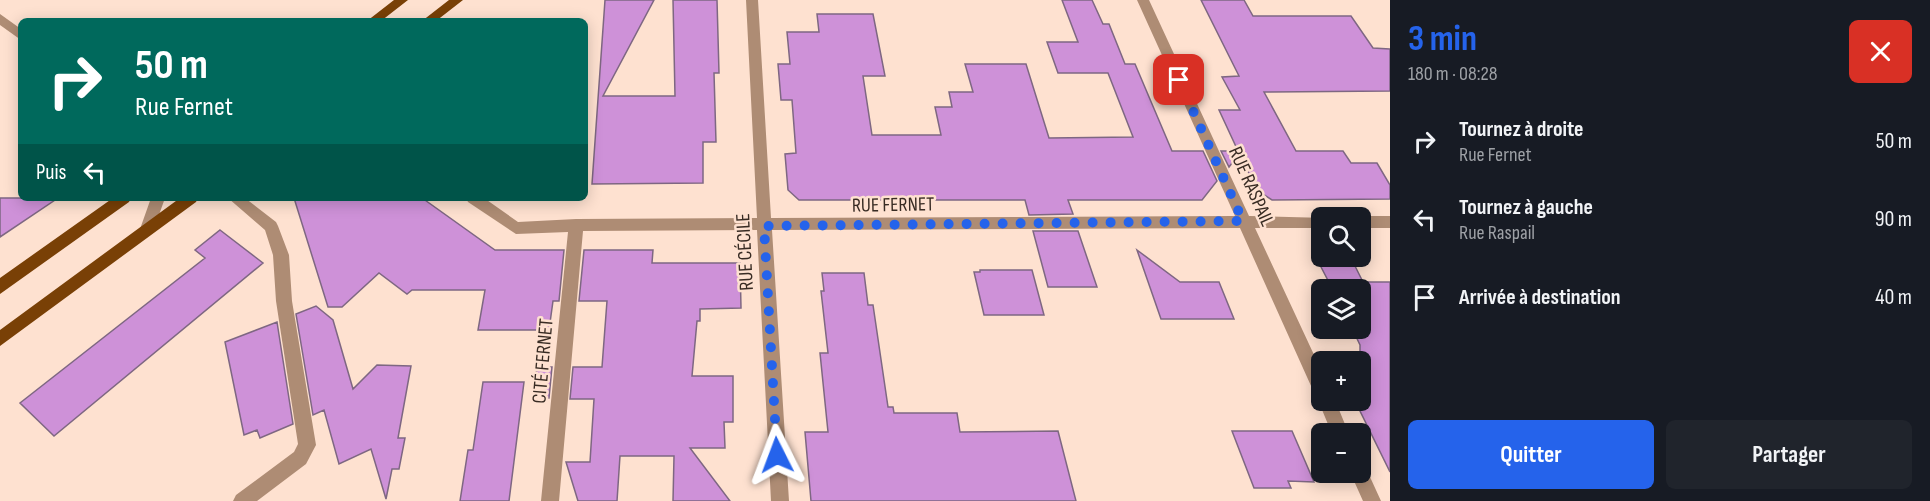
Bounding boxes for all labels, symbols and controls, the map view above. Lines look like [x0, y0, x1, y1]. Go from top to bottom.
text: 3 min [1408, 18, 1477, 61]
button: close [1849, 20, 1912, 83]
text: 50 m [135, 40, 208, 91]
icon: right [36, 42, 114, 120]
pin [1153, 54, 1204, 105]
text: 180 m · 08:28 [1408, 62, 1498, 86]
icon: arrive [1162, 63, 1195, 96]
text: Rue Fernet [135, 91, 233, 123]
text: Tournez à droite [1459, 116, 1584, 143]
icon: right [1408, 125, 1441, 158]
text: 50 m [1876, 128, 1912, 155]
street label: RUE RASPAIL [1223, 143, 1280, 230]
text: Rue Fernet [1459, 143, 1532, 167]
icon: left [78, 156, 111, 189]
text: Puis [36, 159, 66, 186]
street label: RUE FERNET [852, 192, 934, 218]
text: Tournez à gauche [1459, 194, 1593, 221]
icon: left [1408, 203, 1441, 236]
text: 90 m [1875, 206, 1912, 233]
map controls [1311, 207, 1371, 483]
button: search [1311, 207, 1371, 267]
street label: RUE CÉCILE [731, 213, 759, 291]
text: Rue Raspail [1459, 221, 1535, 245]
button: layers [1311, 279, 1371, 339]
icon: arrive [1408, 281, 1441, 314]
text: Arrivée à destination [1459, 284, 1621, 311]
text: 40 m [1875, 284, 1912, 311]
street label: CITÉ FERNET [527, 318, 559, 405]
button: + [1311, 351, 1371, 411]
button: Quitter [1408, 420, 1654, 489]
button: Partager [1666, 420, 1912, 489]
position arrow [745, 423, 809, 487]
button: − [1311, 423, 1371, 483]

